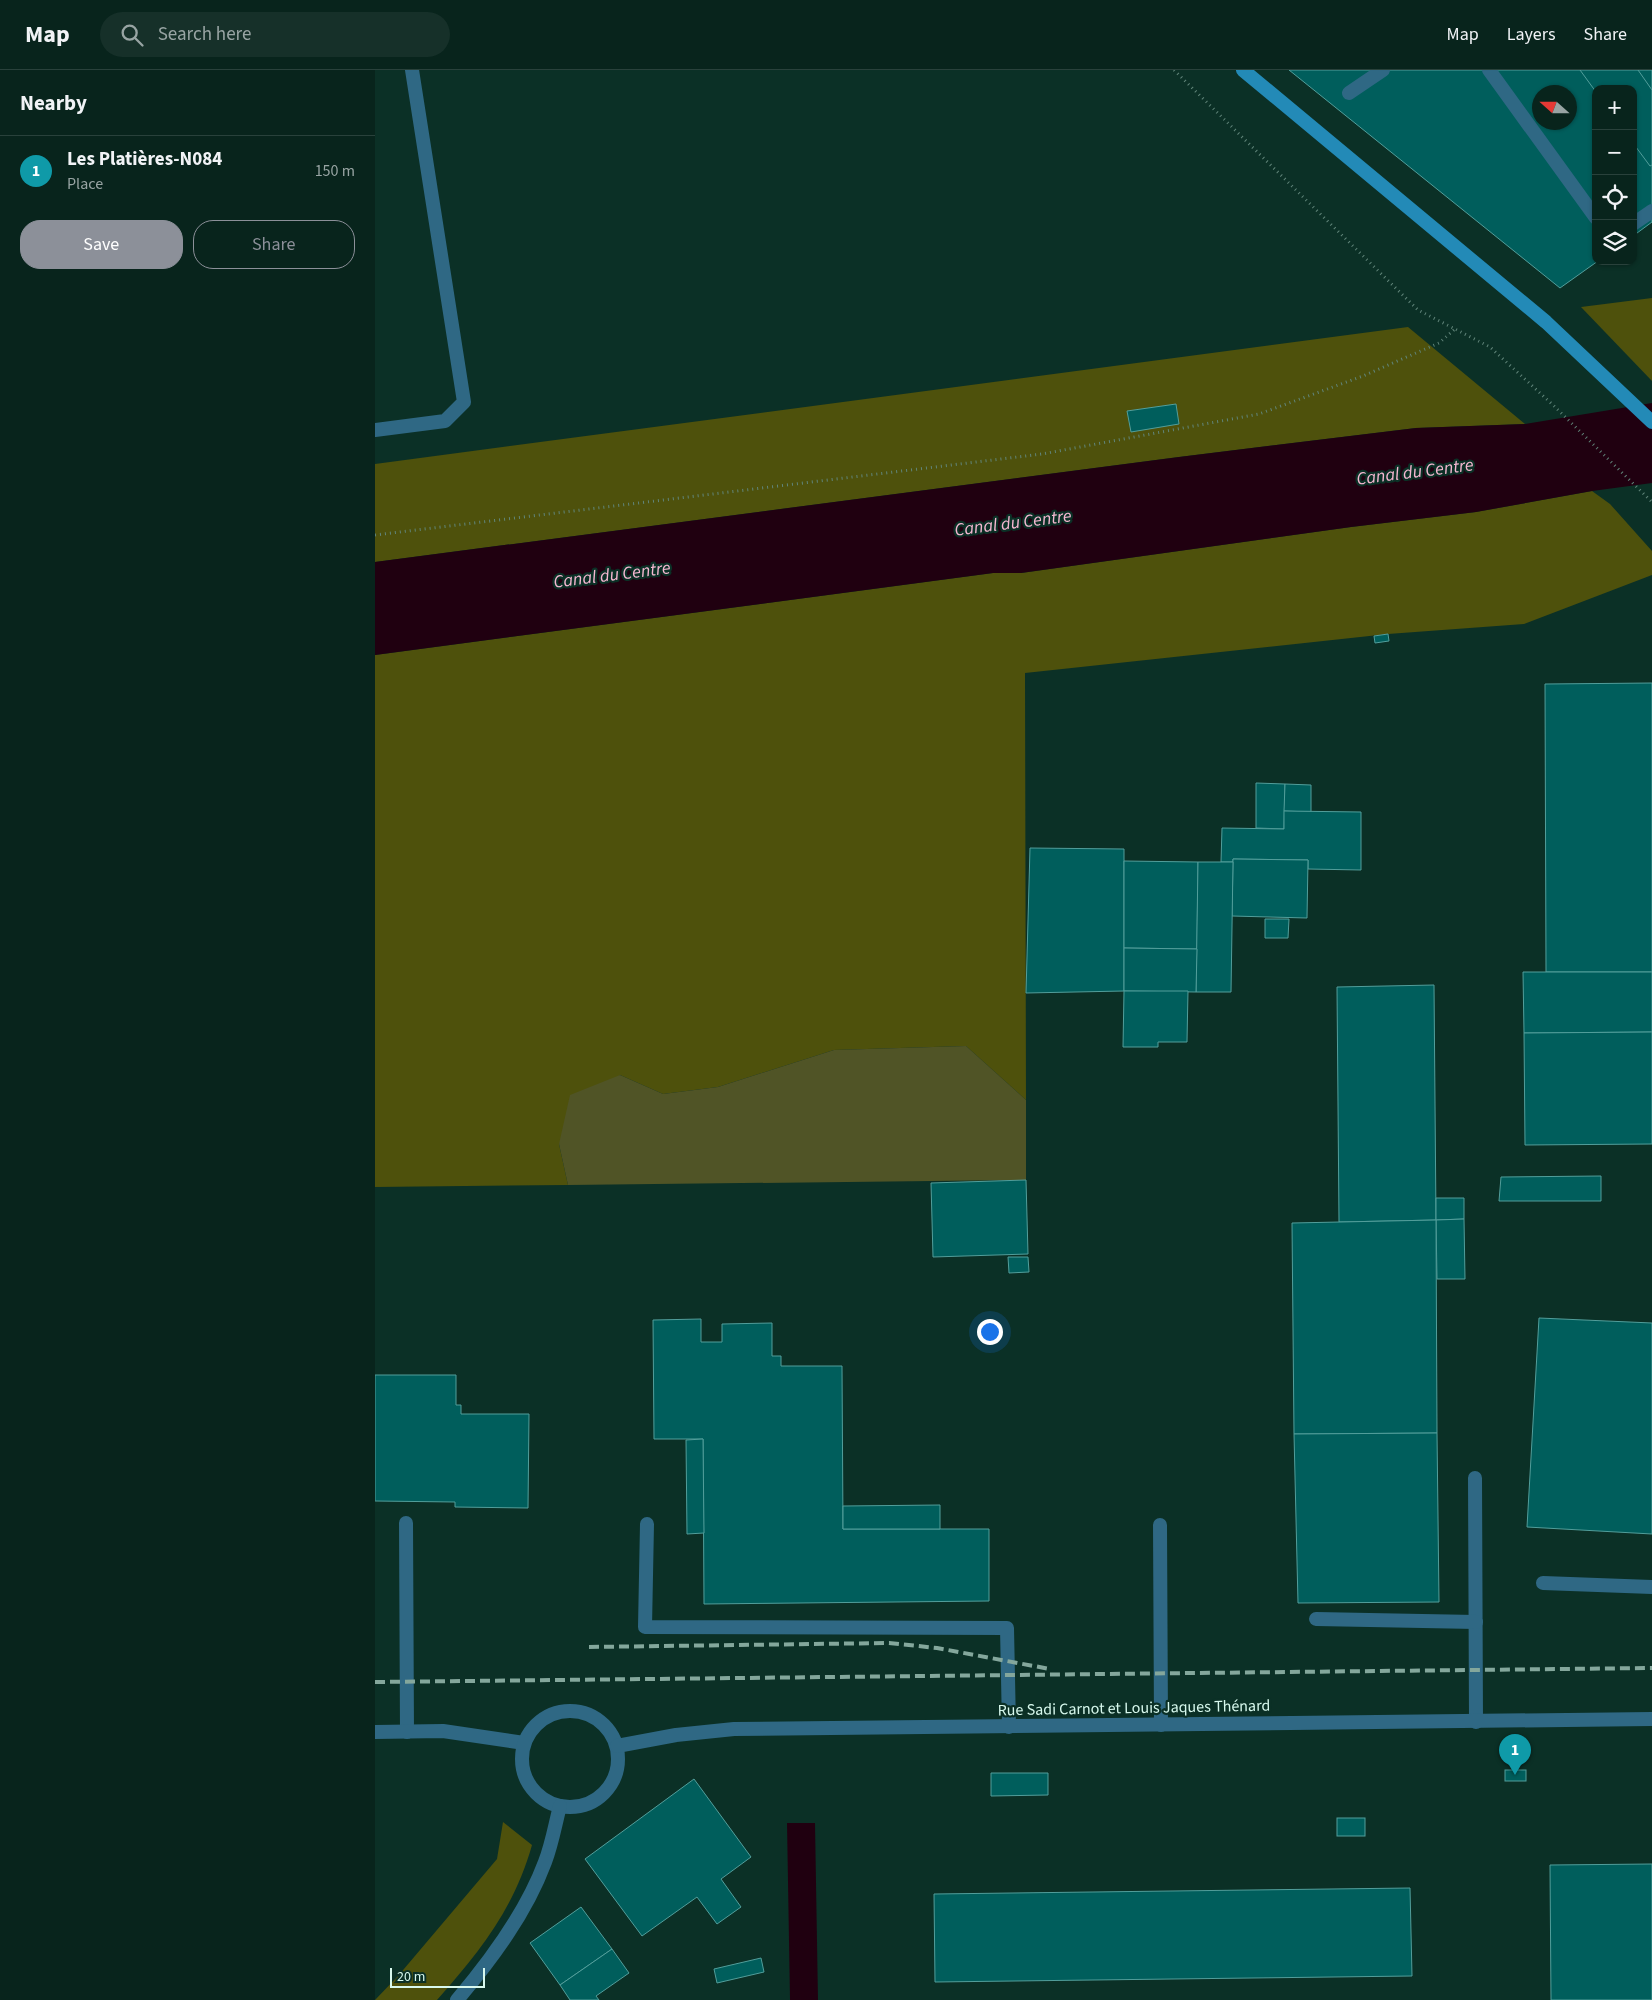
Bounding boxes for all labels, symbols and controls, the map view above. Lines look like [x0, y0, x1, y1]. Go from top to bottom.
search box [100, 12, 450, 57]
text: Map [25, 17, 70, 52]
icon: search [118, 21, 146, 49]
text: Search here [158, 21, 251, 48]
text: Map [1447, 22, 1479, 47]
text: Layers [1507, 22, 1556, 47]
text: Share [1584, 22, 1627, 47]
north arrow [1532, 85, 1577, 130]
map controls [1592, 85, 1637, 265]
button: + [1592, 85, 1637, 130]
text: Nearby [20, 88, 87, 118]
button: − [1592, 130, 1637, 175]
text: Les Platières-N084 [67, 146, 222, 173]
text: 1 [32, 160, 40, 182]
text: 150 m [315, 160, 355, 182]
text: Place [67, 173, 103, 195]
button: locate [1592, 175, 1637, 220]
button: Save [20, 220, 183, 269]
button: Share [193, 220, 355, 269]
button: layers [1592, 220, 1637, 265]
water label: Canal du Centre [1355, 452, 1475, 492]
water label: Canal du Centre [953, 503, 1073, 543]
water label: Canal du Centre [552, 555, 672, 595]
your location [977, 1319, 1003, 1345]
street label: Rue Sadi Carnot et Louis Jaques Thénard [997, 1695, 1271, 1721]
pin: 1 [1499, 1734, 1531, 1775]
scale bar [390, 1965, 485, 1988]
text: 20 m [397, 1967, 425, 1987]

